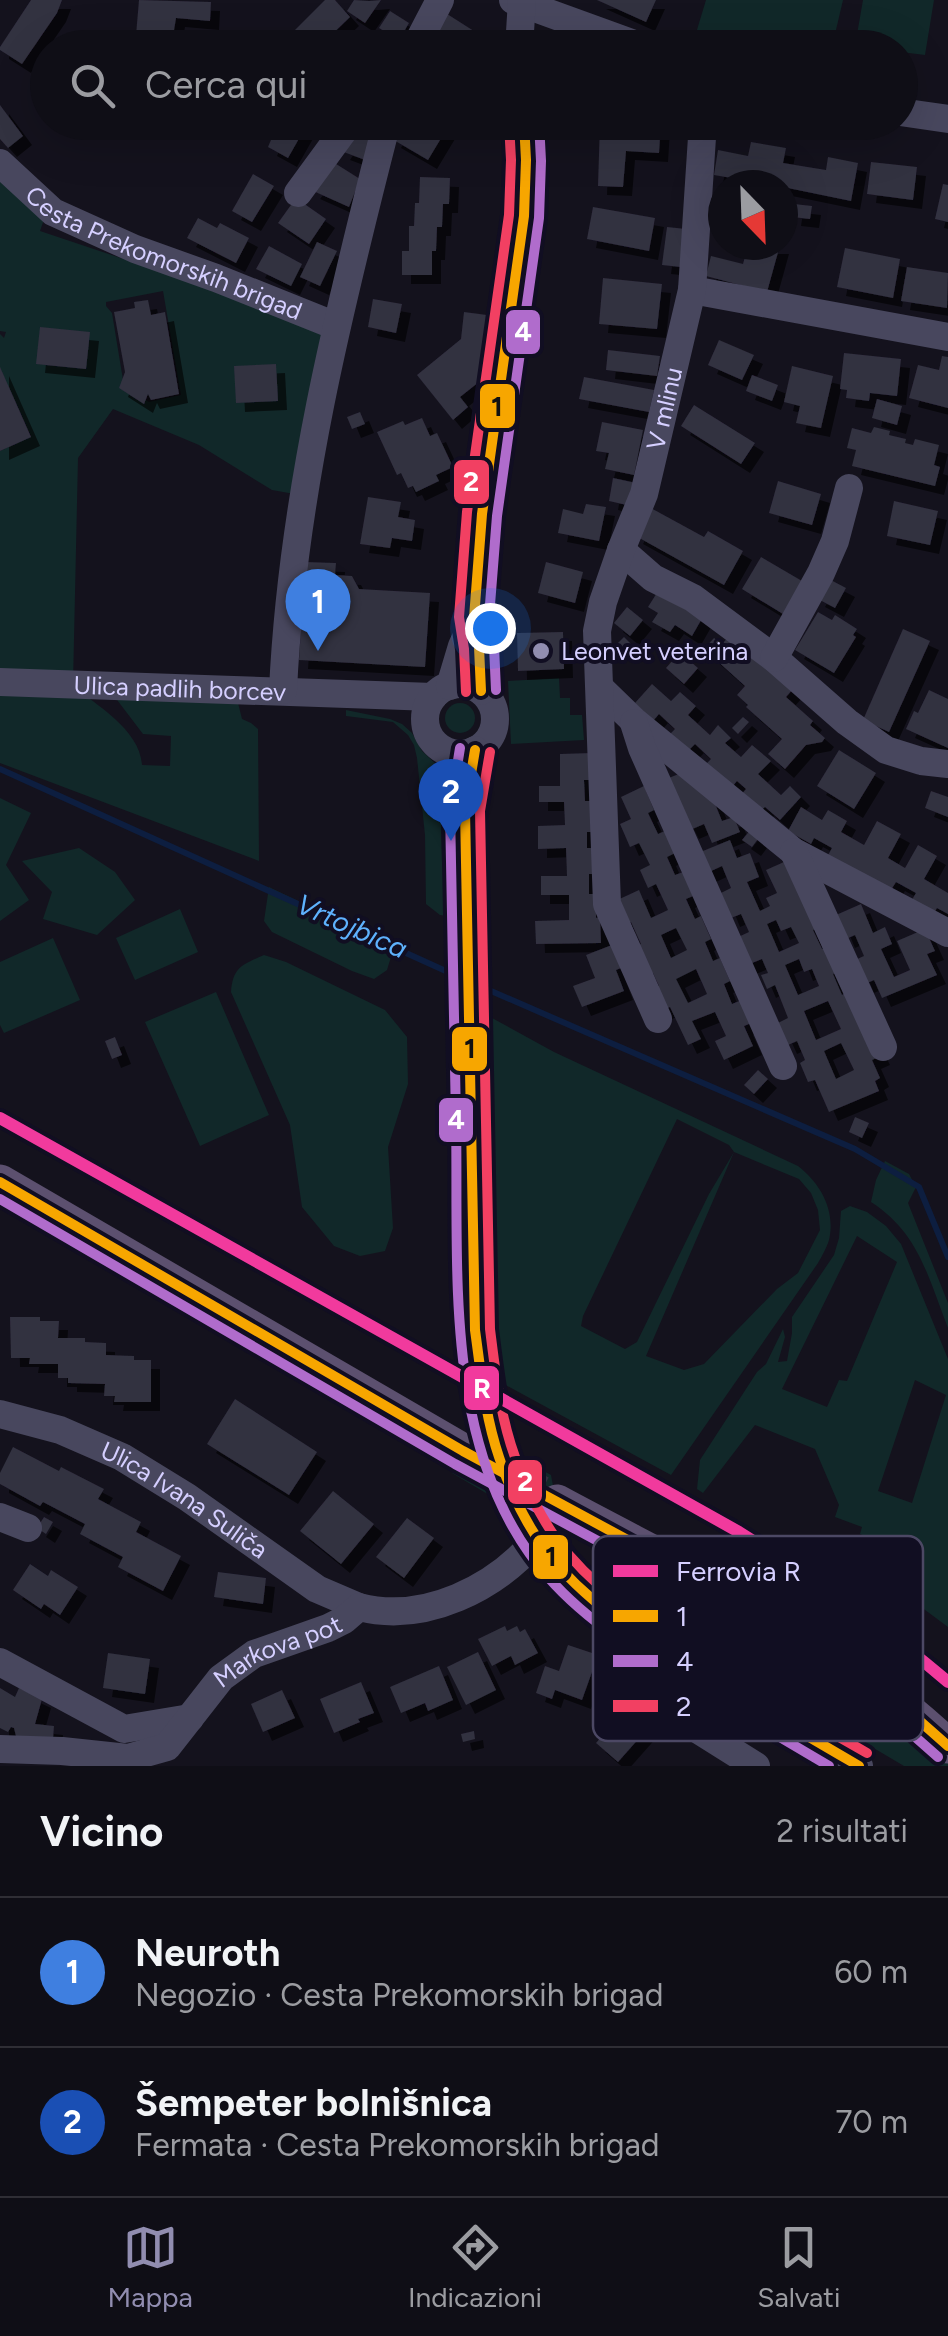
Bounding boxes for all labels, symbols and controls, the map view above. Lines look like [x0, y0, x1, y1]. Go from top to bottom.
search box [30, 30, 918, 140]
icon: search [65, 58, 120, 113]
text: Cerca qui [145, 62, 307, 108]
north arrow [708, 170, 798, 260]
street label: Cesta Prekomorskih brigad [19, 179, 307, 326]
line badge: 4 [504, 308, 542, 356]
text: 4 [514, 314, 532, 348]
street label: V mlinu [640, 364, 688, 453]
line badge: 1 [478, 382, 517, 430]
text: 1 [491, 389, 503, 423]
line badge: 2 [452, 458, 491, 506]
text: 2 [463, 464, 479, 498]
pin: 1 [286, 568, 350, 651]
your location [465, 603, 516, 654]
place label: Leonvet veterina [561, 636, 748, 666]
marker: Leonvet veterina [530, 640, 552, 662]
street label: Ulica padlih borcev [73, 670, 287, 707]
pin: 2 [418, 758, 484, 841]
water label: Vrtojbica [291, 887, 413, 965]
line badge: 1 [450, 1025, 489, 1073]
text: 1 [464, 1031, 476, 1065]
line badge: 4 [437, 1096, 475, 1144]
text: 4 [447, 1102, 465, 1136]
line badge: R [462, 1364, 501, 1412]
text: R [473, 1371, 491, 1405]
street label: Ulica Ivana Suliča [96, 1435, 274, 1565]
line badge: 2 [506, 1458, 544, 1506]
text: 2 [517, 1464, 533, 1498]
line badge: 1 [531, 1533, 570, 1581]
legend [593, 1536, 923, 1741]
text: 1 [545, 1539, 557, 1573]
text: Ferrovia R [676, 1554, 801, 1588]
text: 1 [676, 1599, 688, 1633]
street label: Markova pot [207, 1608, 347, 1694]
text: 4 [676, 1644, 693, 1678]
text: 2 [676, 1689, 692, 1723]
text: Vicino [40, 1806, 164, 1857]
text: 2 risultati [776, 1812, 908, 1850]
text: Neuroth [135, 1930, 280, 1976]
text: 1 [66, 1953, 79, 1991]
text: 60 m [834, 1953, 908, 1991]
text: Negozio · Cesta Prekomorskih brigad [135, 1976, 663, 2014]
text: Šempeter bolnišnica [135, 2080, 492, 2126]
text: 2 [63, 2103, 82, 2141]
text: 70 m [835, 2103, 908, 2141]
text: Fermata · Cesta Prekomorskih brigad [135, 2126, 660, 2164]
tab: Mappa [108, 2220, 193, 2314]
tab: Indicazioni [408, 2220, 542, 2314]
tab: Salvati [757, 2220, 840, 2314]

